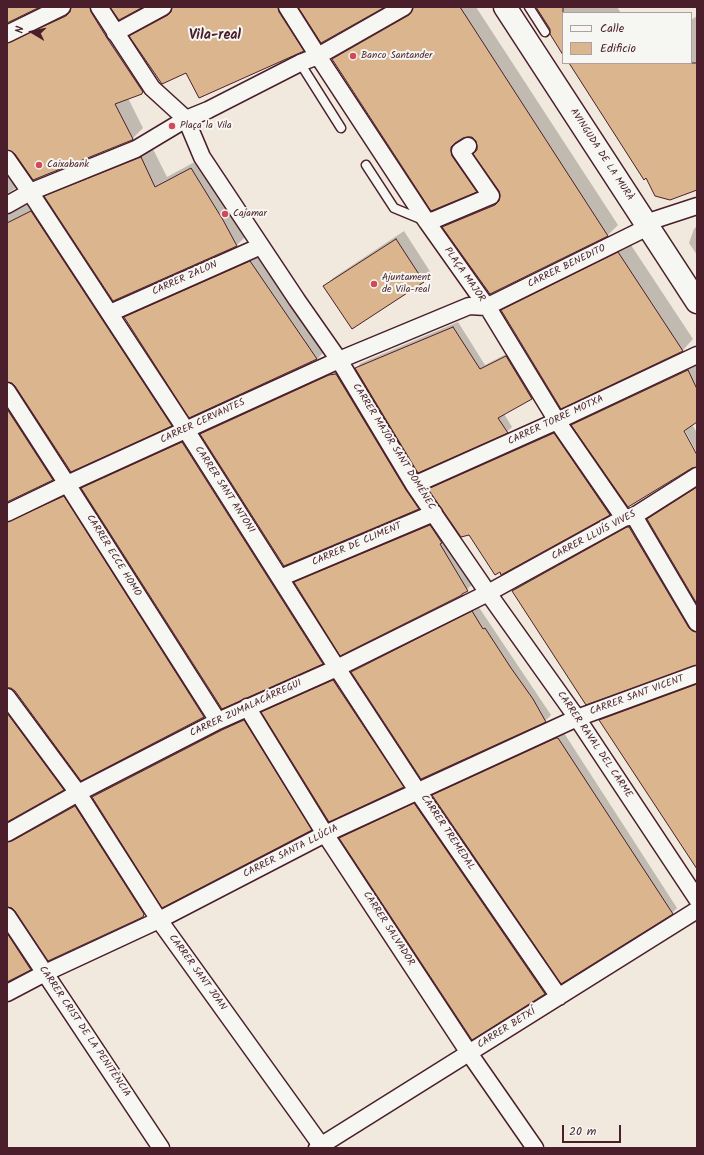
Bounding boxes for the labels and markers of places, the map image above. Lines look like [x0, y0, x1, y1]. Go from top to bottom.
place label: Banco Santander [361, 50, 432, 62]
marker: Banco Santander [348, 51, 358, 61]
place label: Plaça la Vila [180, 120, 232, 132]
marker: Plaça la Vila [167, 121, 177, 131]
place label: Caixabank [47, 159, 89, 171]
marker: Caixabank [34, 160, 44, 170]
place label: Cajamar [233, 208, 267, 220]
marker: Cajamar [220, 209, 230, 219]
place label: Ajuntament de Vila-real [382, 272, 431, 296]
marker: Ajuntament de Vila-real [369, 279, 379, 289]

